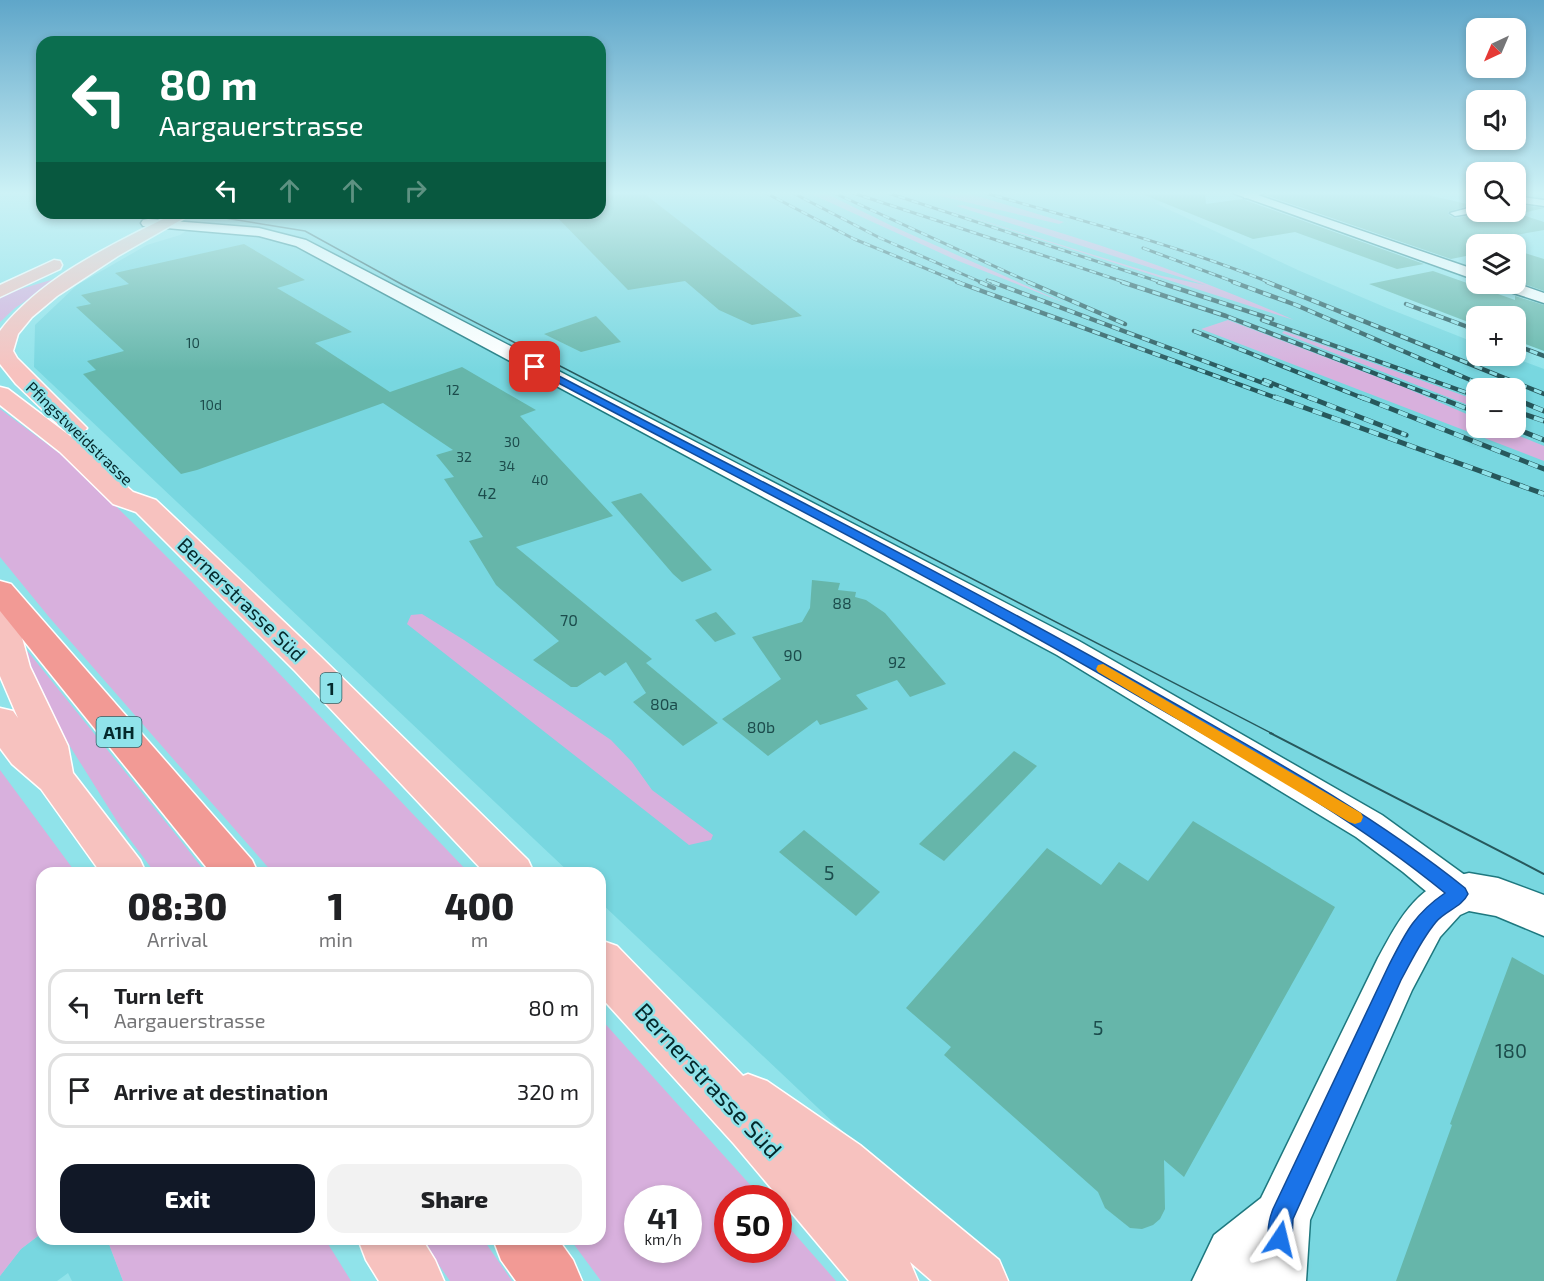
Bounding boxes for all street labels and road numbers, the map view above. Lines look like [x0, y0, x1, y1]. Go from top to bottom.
street label: Pfingstweidstrasse [23, 377, 137, 489]
street label: Bernerstrasse Süd [173, 532, 311, 666]
road number: 1 [320, 673, 342, 703]
road number: A1H [96, 717, 142, 747]
street label: Bernerstrasse Süd [630, 996, 788, 1164]

